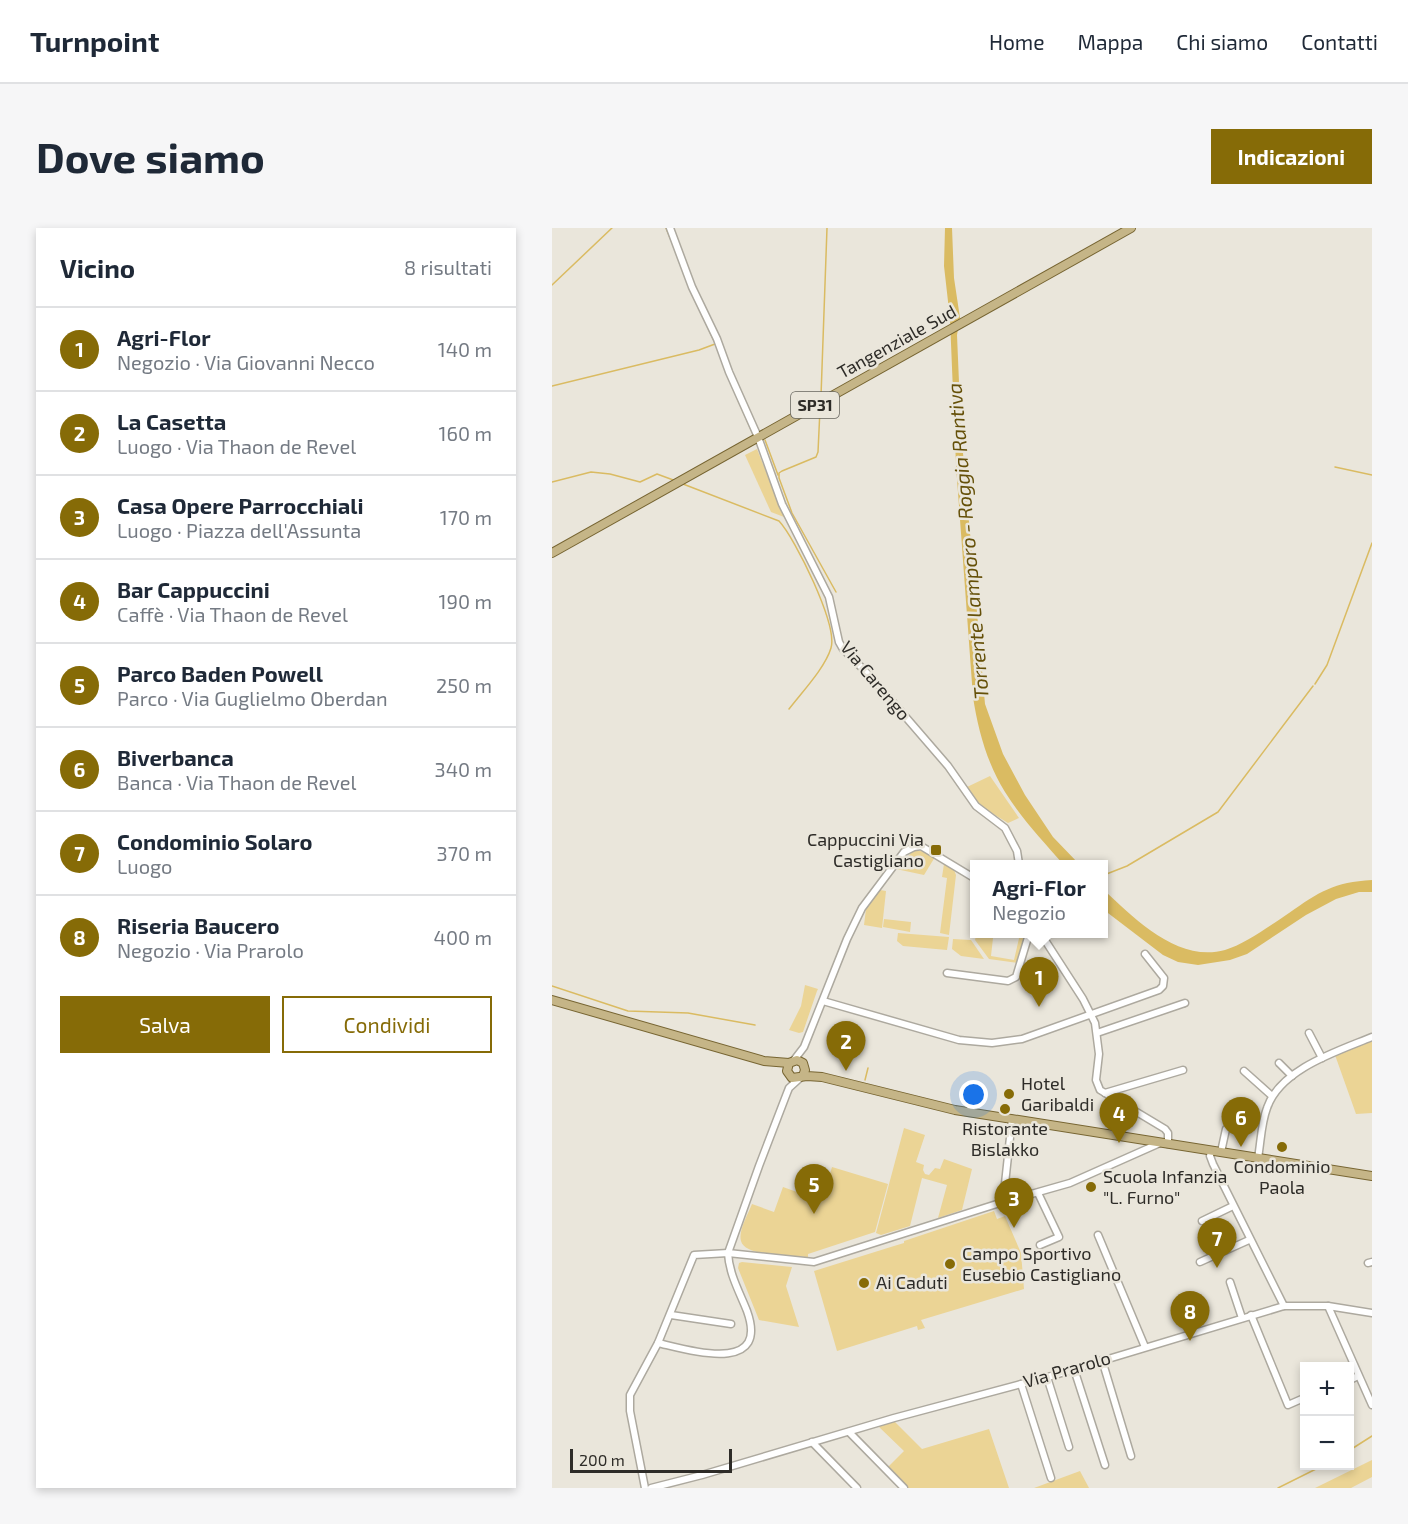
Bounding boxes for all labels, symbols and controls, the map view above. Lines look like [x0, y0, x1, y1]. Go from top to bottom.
text: Turnpoint [30, 24, 159, 58]
text: Home [989, 29, 1045, 54]
text: Mappa [1078, 29, 1143, 54]
text: Chi siamo [1176, 29, 1268, 54]
text: Contatti [1301, 29, 1378, 54]
button: Indicazioni [1211, 129, 1372, 184]
text: Dove siamo [36, 131, 265, 181]
text: Vicino [60, 252, 135, 283]
text: 8 risultati [404, 255, 492, 279]
street label: Tangenziale Sud [833, 299, 960, 383]
text: Agri-Flor [117, 324, 211, 350]
text: 1 [75, 337, 84, 361]
text: 140 m [438, 337, 492, 361]
text: Negozio · Via Giovanni Necco [117, 350, 375, 374]
water label: Torrente Lamporo - Roggia Rantiva [941, 382, 993, 700]
road number: SP31 [791, 392, 839, 418]
text: La Casetta [117, 408, 226, 434]
text: 2 [74, 421, 85, 445]
text: 160 m [439, 421, 492, 445]
text: Luogo · Via Thaon de Revel [117, 434, 356, 458]
text: Casa Opere Parrocchiali [117, 492, 364, 518]
text: 3 [74, 505, 85, 529]
text: 170 m [440, 505, 492, 529]
text: Luogo · Piazza dell'Assunta [117, 518, 361, 542]
text: Bar Cappuccini [117, 576, 270, 602]
text: 4 [73, 589, 86, 613]
text: 190 m [439, 589, 492, 613]
text: Caffè · Via Thaon de Revel [117, 602, 348, 626]
street label: Via Carengo [836, 636, 915, 724]
text: Parco Baden Powell [117, 660, 323, 686]
text: 5 [74, 673, 85, 697]
text: 250 m [436, 673, 492, 697]
text: Parco · Via Guglielmo Oberdan [117, 686, 388, 710]
text: Biverbanca [117, 744, 234, 770]
text: 6 [74, 757, 85, 781]
text: 340 m [435, 757, 492, 781]
text: Banca · Via Thaon de Revel [117, 770, 356, 794]
text: Condominio Solaro [117, 828, 313, 854]
place label: Cappuccini Via Castigliano [807, 828, 924, 871]
text: 7 [74, 841, 85, 865]
text: 370 m [437, 841, 492, 865]
marker: Cappuccini Via Castigliano [929, 843, 943, 857]
text: Luogo [117, 854, 172, 878]
popup [970, 860, 1108, 938]
text: Agri-Flor [992, 874, 1086, 900]
text: Negozio [992, 900, 1066, 924]
text: Riseria Baucero [117, 912, 279, 938]
text: 8 [73, 925, 86, 949]
text: 400 m [434, 925, 492, 949]
text: Negozio · Via Prarolo [117, 938, 304, 962]
pin: 1 [1020, 958, 1058, 1007]
button: Salva [60, 996, 270, 1053]
button: Condividi [282, 996, 492, 1053]
pin: 2 [826, 1022, 866, 1071]
place label: Hotel Garibaldi [1021, 1072, 1094, 1115]
your location [959, 1080, 988, 1109]
marker: Hotel Garibaldi [1002, 1087, 1016, 1101]
pin: 4 [1100, 1094, 1138, 1143]
pin: 6 [1222, 1098, 1260, 1147]
marker: Ristorante Bislakko [998, 1102, 1012, 1116]
place label: Ristorante Bislakko [962, 1117, 1048, 1160]
marker: Condominio Paola [1275, 1140, 1289, 1154]
place label: Condominio Paola [1234, 1155, 1330, 1198]
pin: 5 [794, 1164, 834, 1214]
place label: Scuola Infanzia "L. Furno" [1103, 1165, 1228, 1208]
pin: 3 [994, 1178, 1034, 1228]
marker: Scuola Infanzia "L. Furno" [1084, 1180, 1098, 1194]
pin: 7 [1198, 1218, 1236, 1268]
place label: Campo Sportivo Eusebio Castigliano [962, 1242, 1121, 1285]
marker: Campo Sportivo Eusebio Castigliano [943, 1257, 957, 1271]
place label: Ai Caduti [876, 1271, 948, 1293]
marker: Ai Caduti [857, 1276, 871, 1290]
pin: 8 [1170, 1292, 1210, 1341]
street label: Via Prarolo [1021, 1346, 1113, 1392]
map controls [1300, 1362, 1354, 1470]
button: + [1300, 1362, 1354, 1416]
button: − [1300, 1416, 1354, 1470]
scale bar [570, 1446, 732, 1474]
text: 200 m [579, 1450, 625, 1469]

